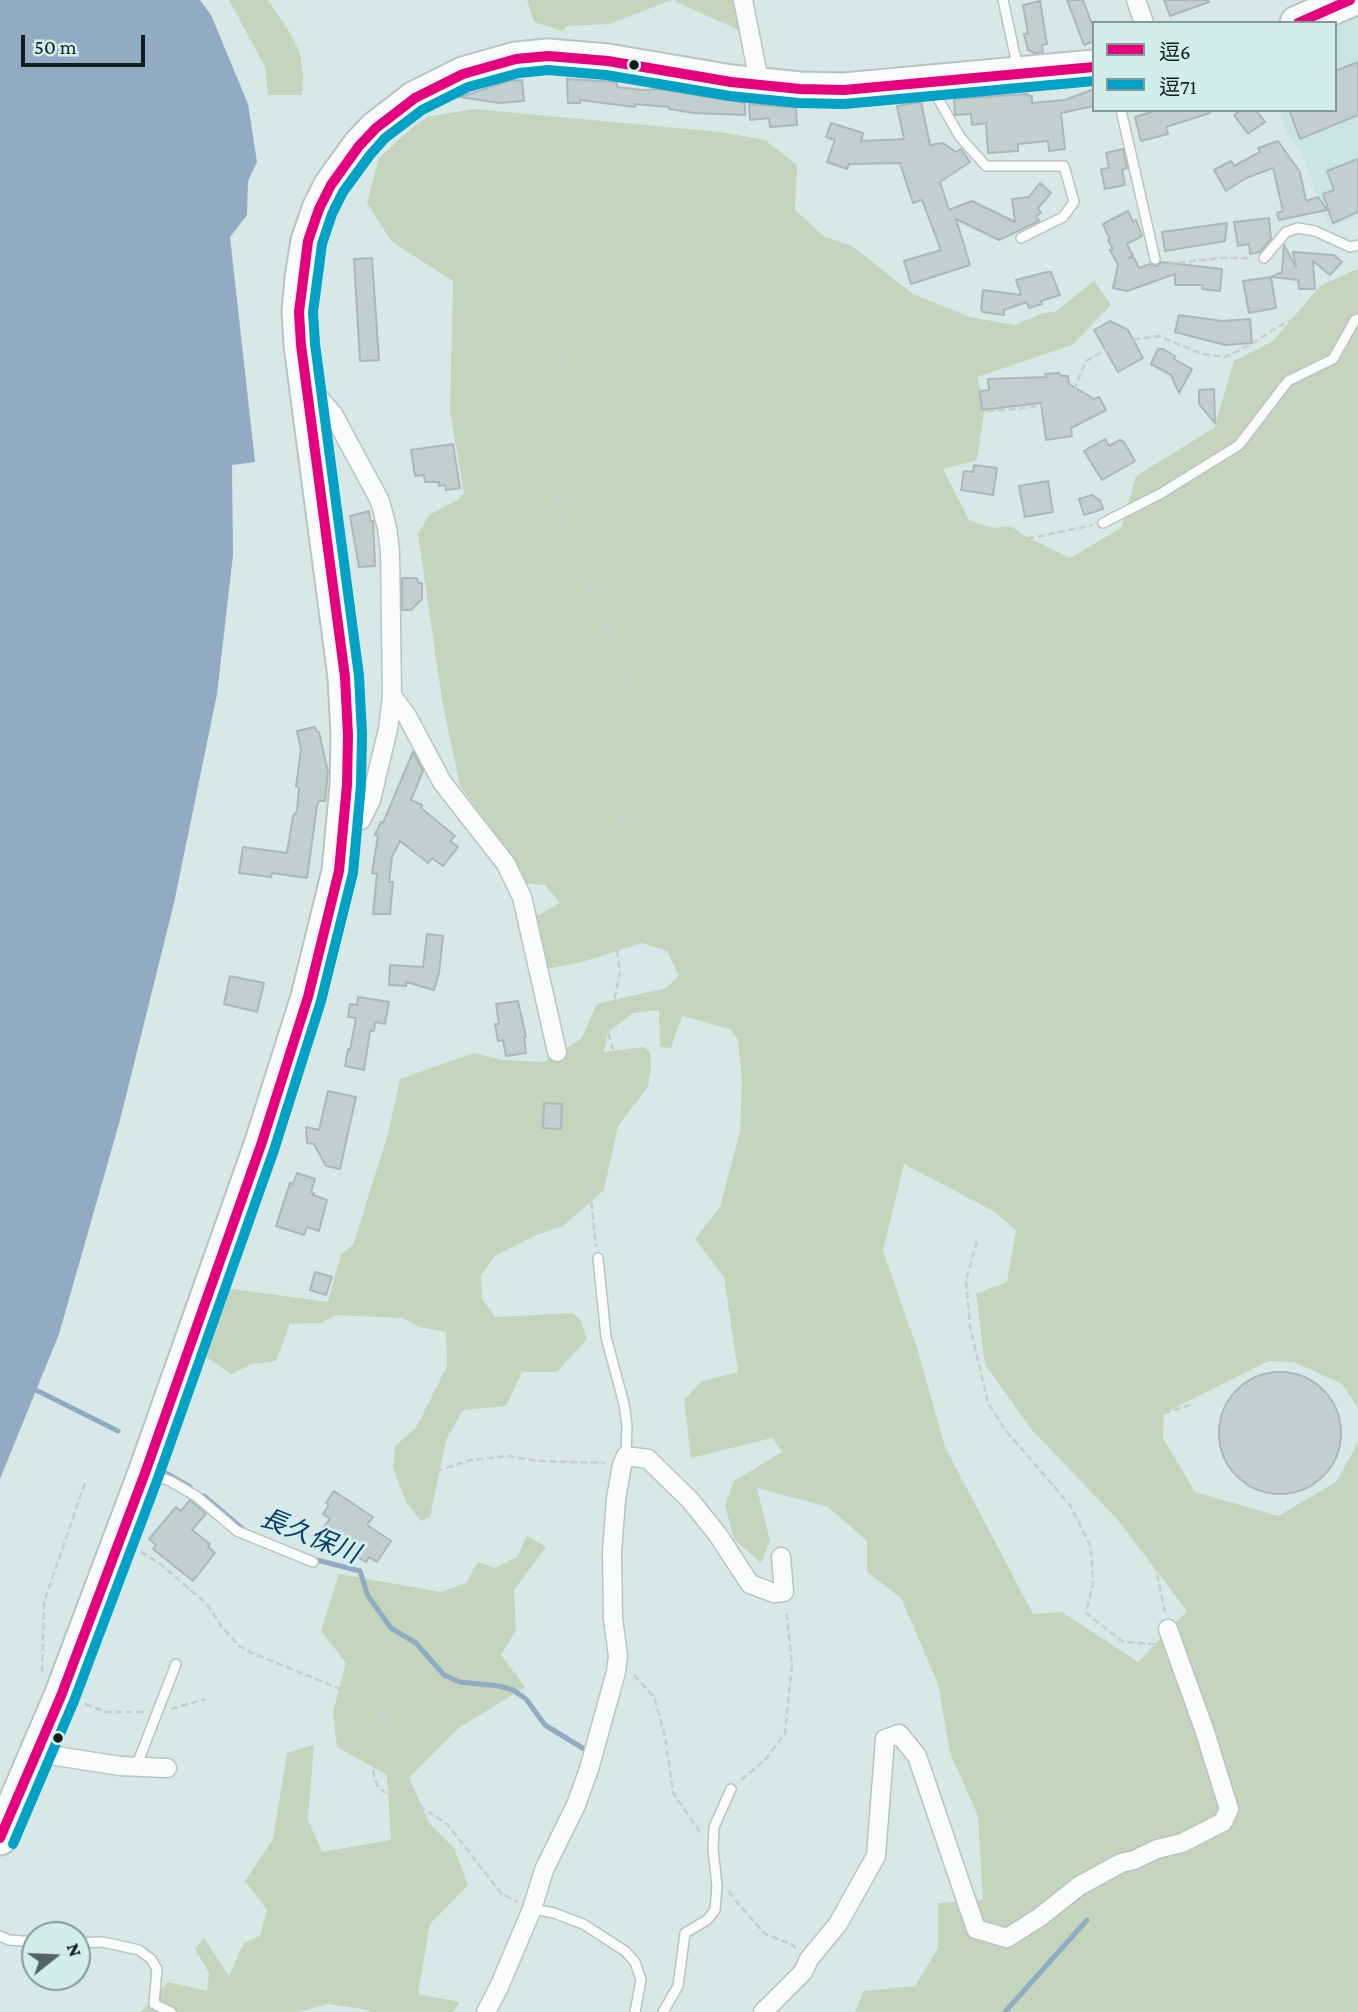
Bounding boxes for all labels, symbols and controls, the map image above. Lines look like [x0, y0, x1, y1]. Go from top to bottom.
scale bar [24, 21, 149, 65]
legend [1092, 21, 1337, 112]
text: 50 m [34, 35, 77, 59]
text: 逗6 [1159, 40, 1191, 64]
unlabelled marker [627, 58, 641, 72]
text: 逗71 [1159, 75, 1197, 99]
water label: 長久保川 [256, 1502, 364, 1570]
unlabelled marker [51, 1731, 65, 1745]
north arrow [21, 1921, 91, 1991]
text: N [63, 1941, 87, 1959]

